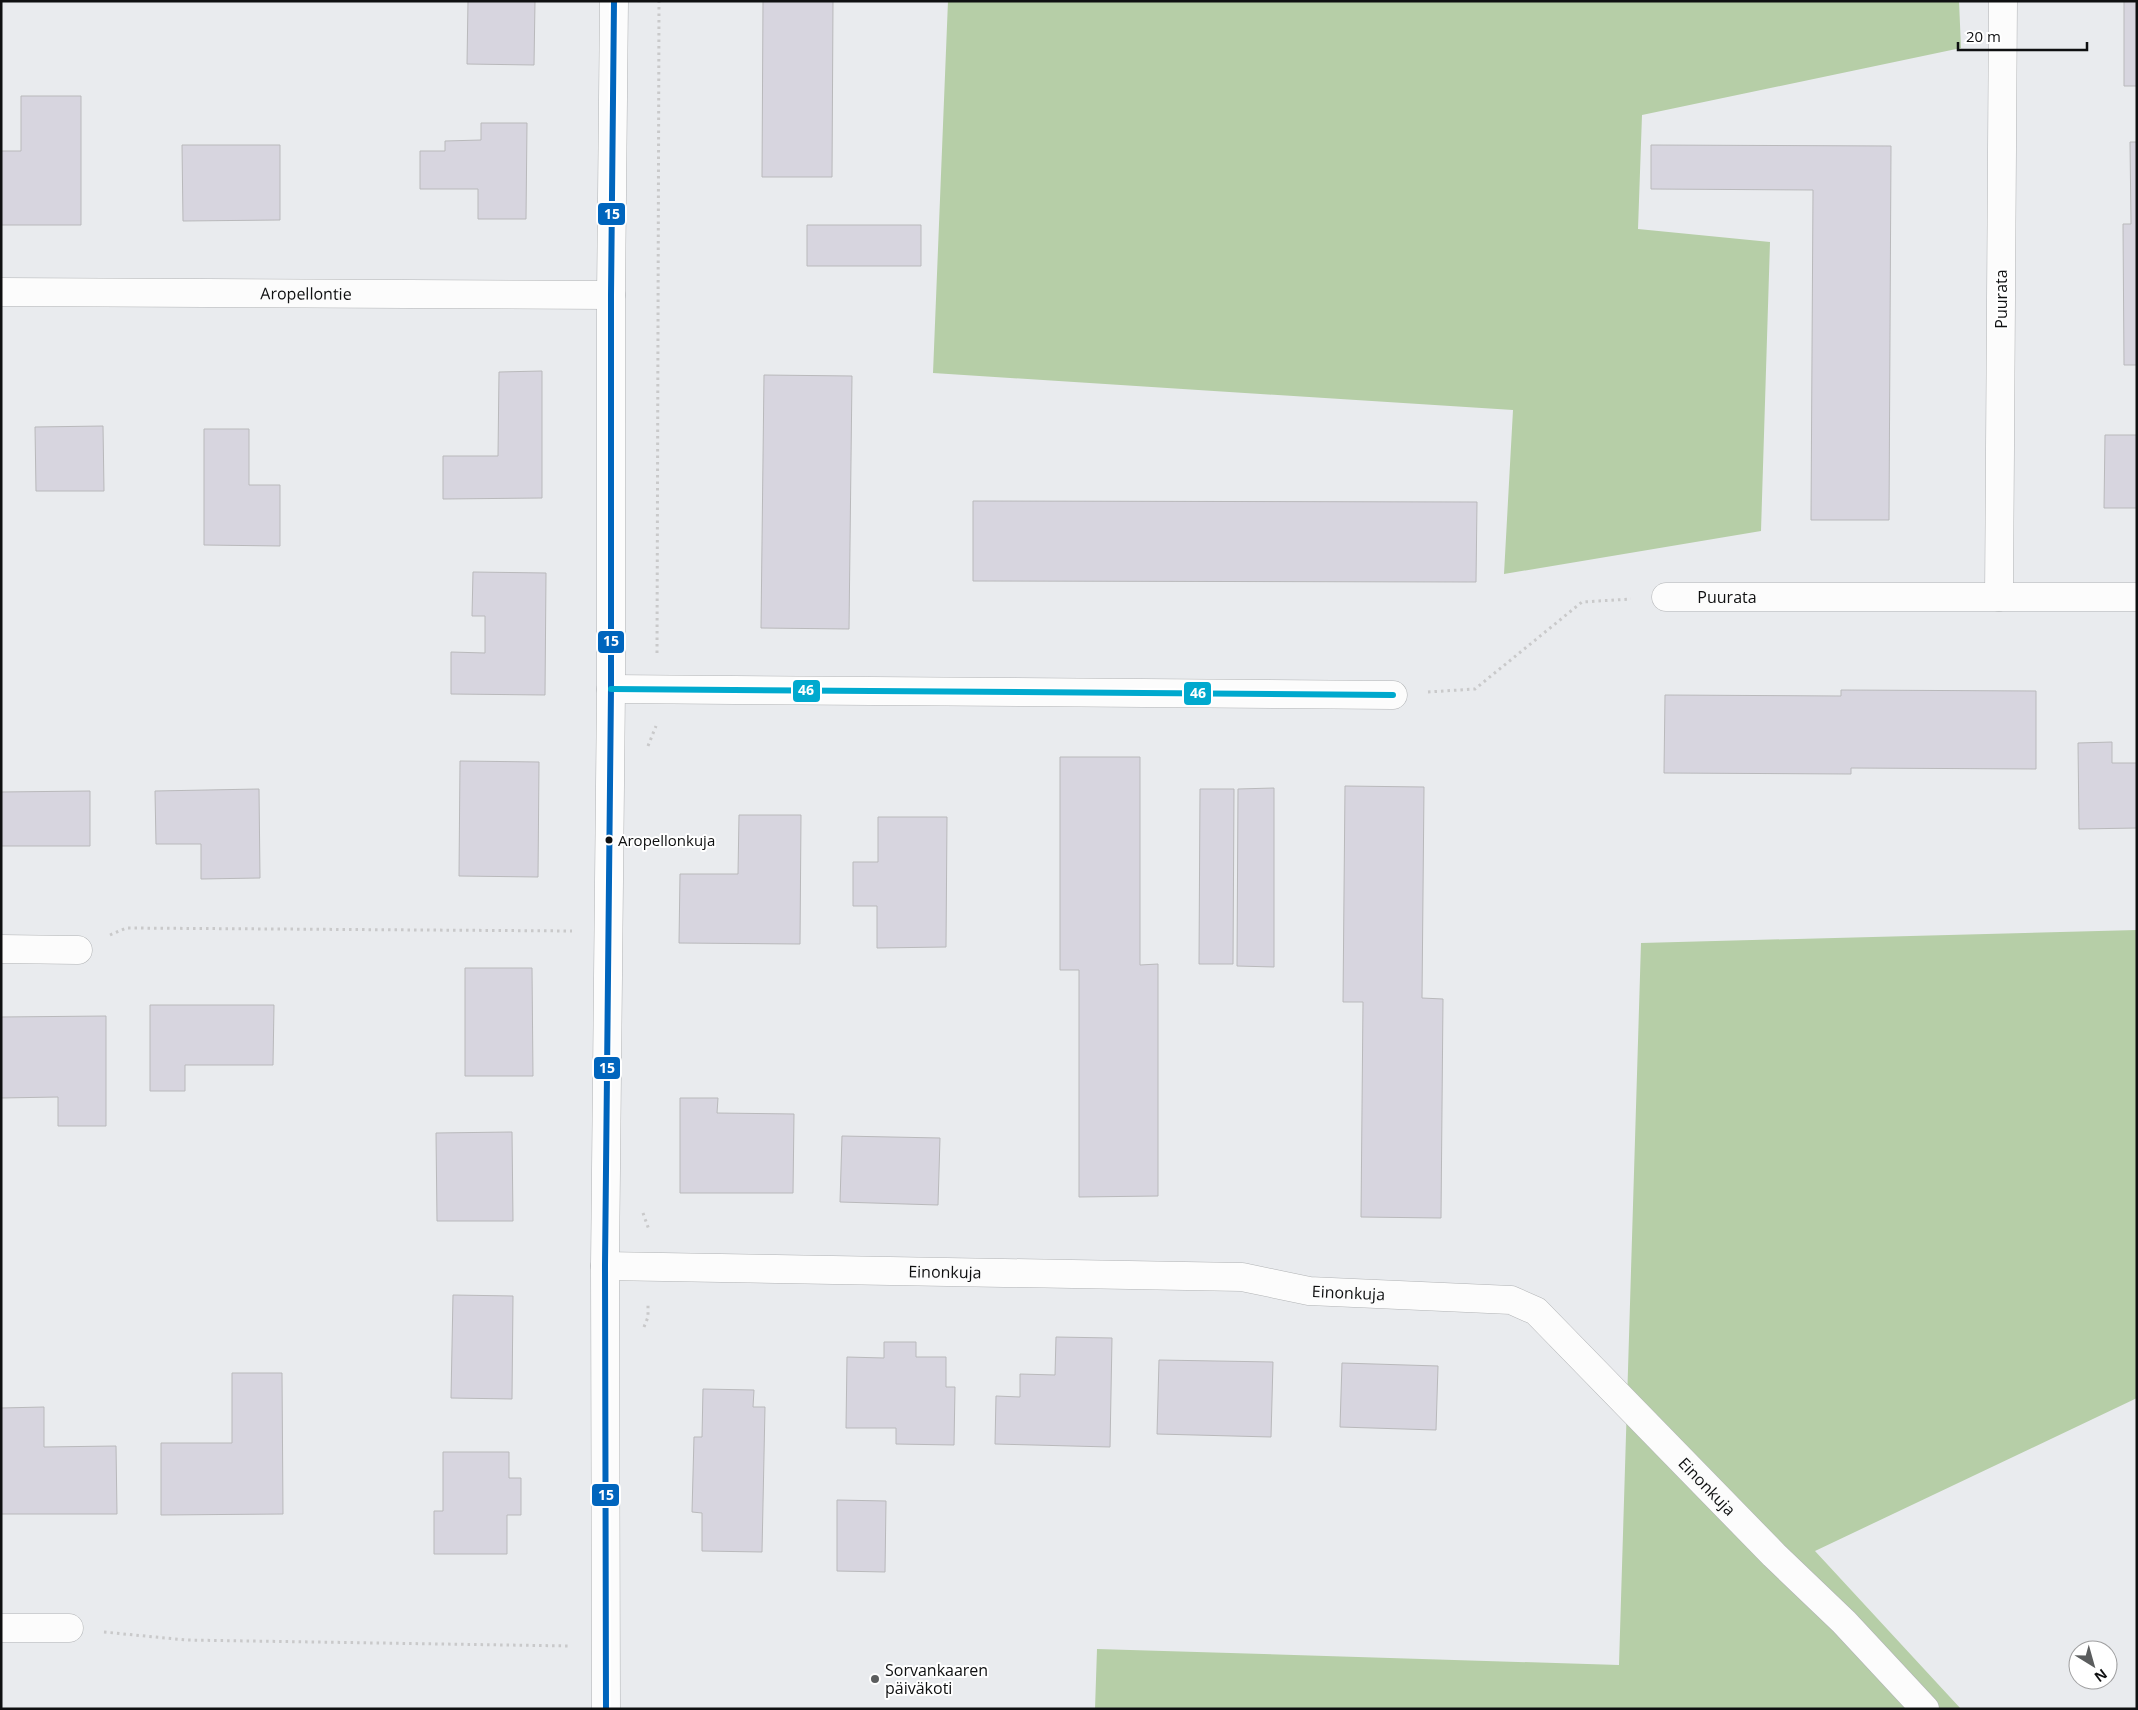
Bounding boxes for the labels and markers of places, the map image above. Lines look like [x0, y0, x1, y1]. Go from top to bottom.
place label: Aropellonkuja [618, 830, 715, 850]
marker: Aropellonkuja [604, 835, 614, 845]
place label: Sorvankaaren päiväkoti [885, 1659, 988, 1699]
marker: Sorvankaaren päiväkoti [869, 1673, 881, 1685]

